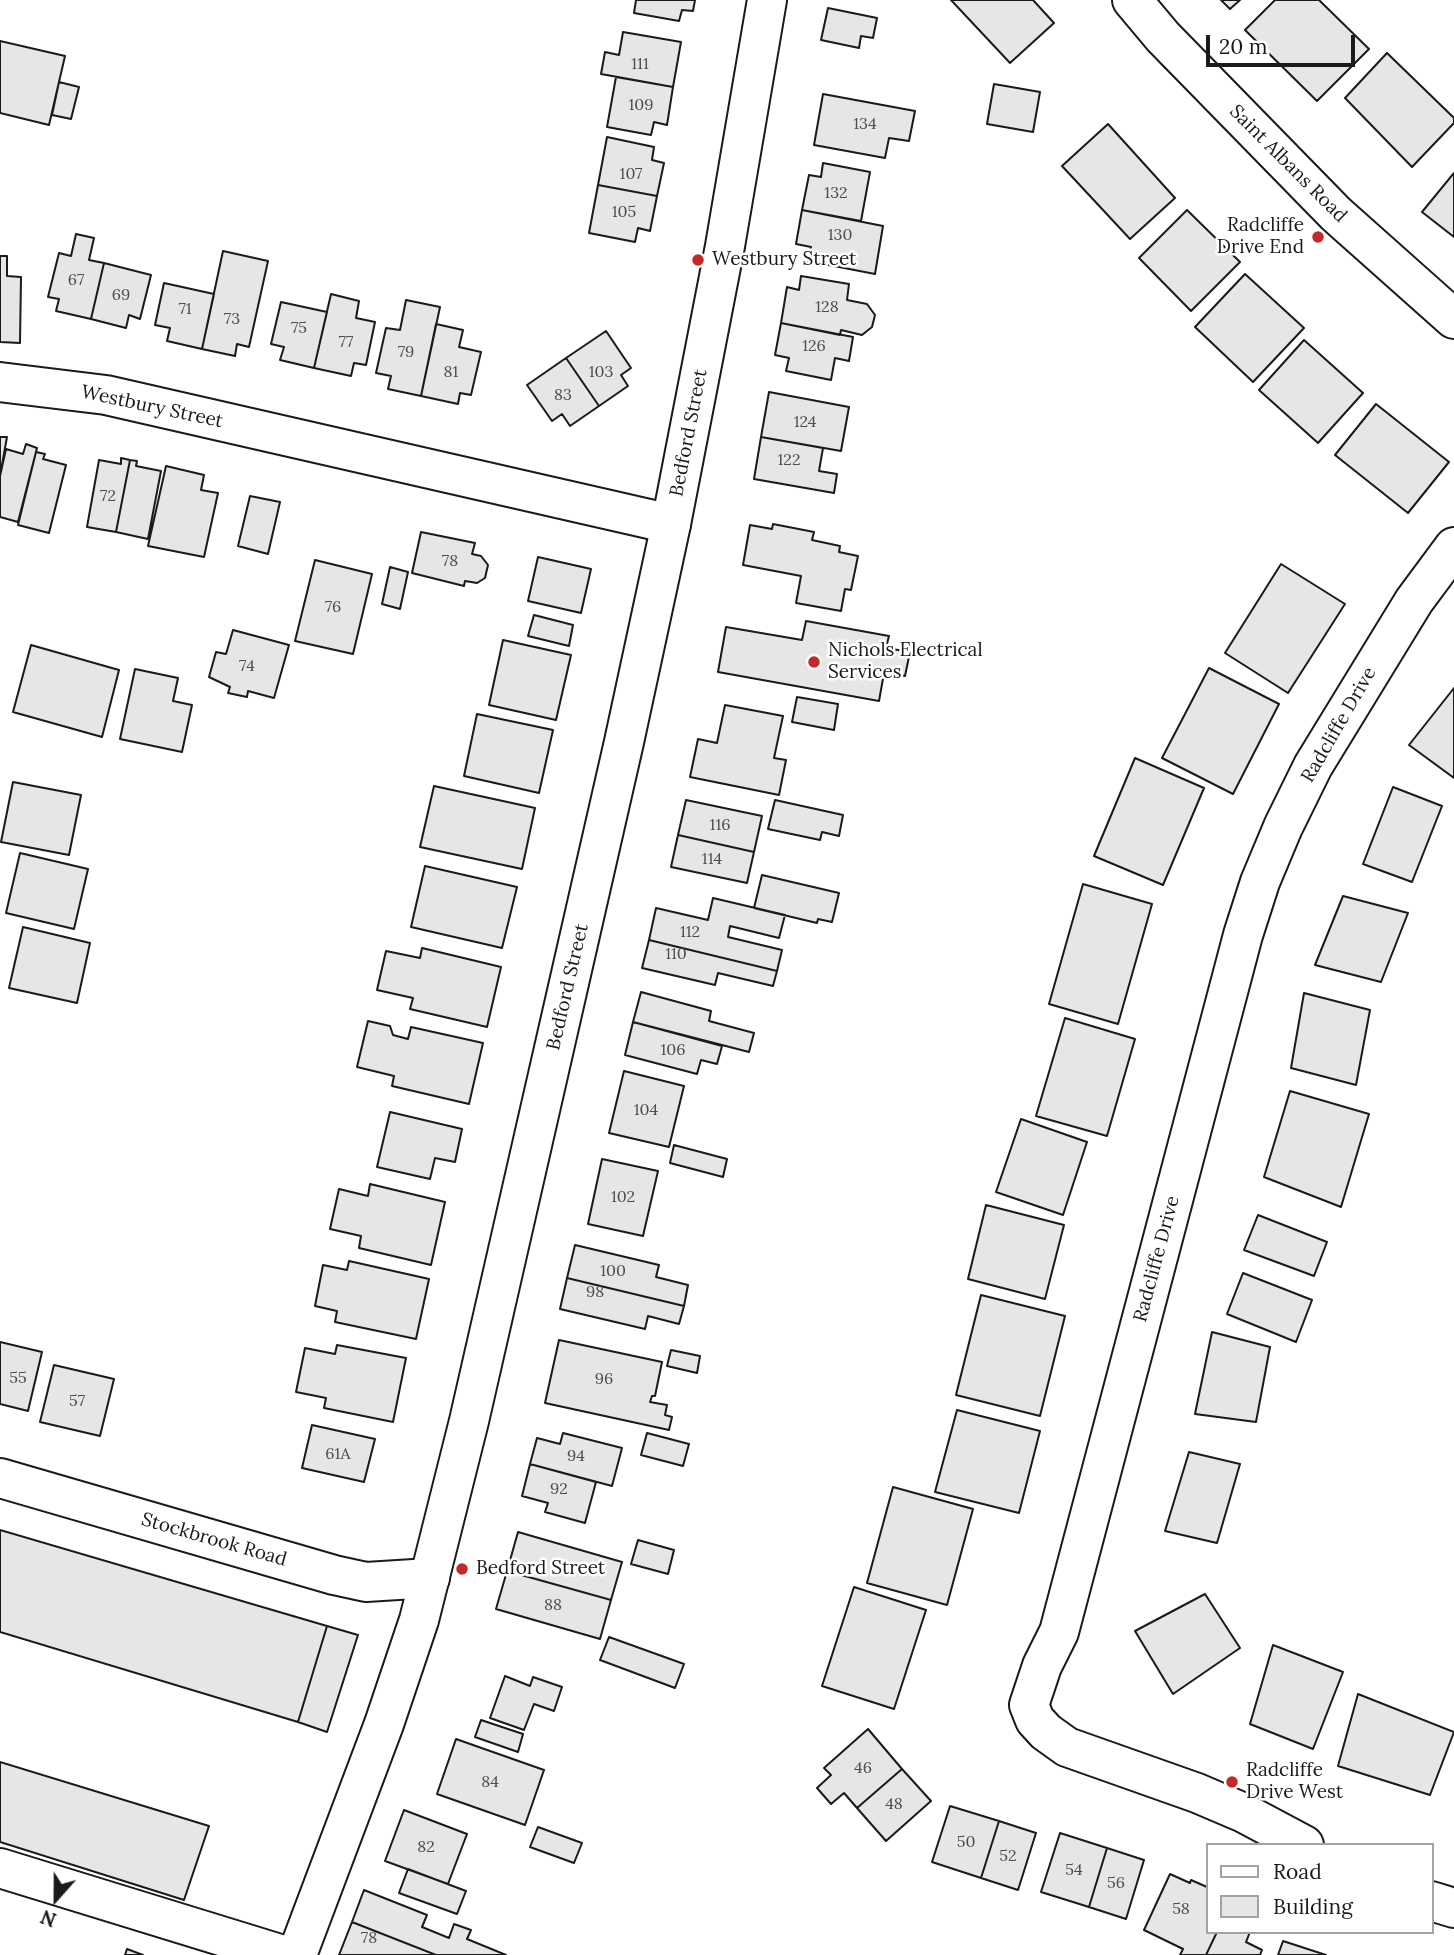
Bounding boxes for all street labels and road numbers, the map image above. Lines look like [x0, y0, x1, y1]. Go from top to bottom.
street label: Saint Albans Road [1224, 100, 1352, 228]
street label: Bedford Street [665, 367, 713, 499]
street label: Westbury Street [79, 381, 225, 433]
street label: Radcliffe Drive [1297, 663, 1381, 787]
street label: Bedford Street [542, 922, 594, 1052]
street label: Radcliffe Drive [1129, 1194, 1185, 1324]
street label: Stockbrook Road [139, 1508, 289, 1572]

